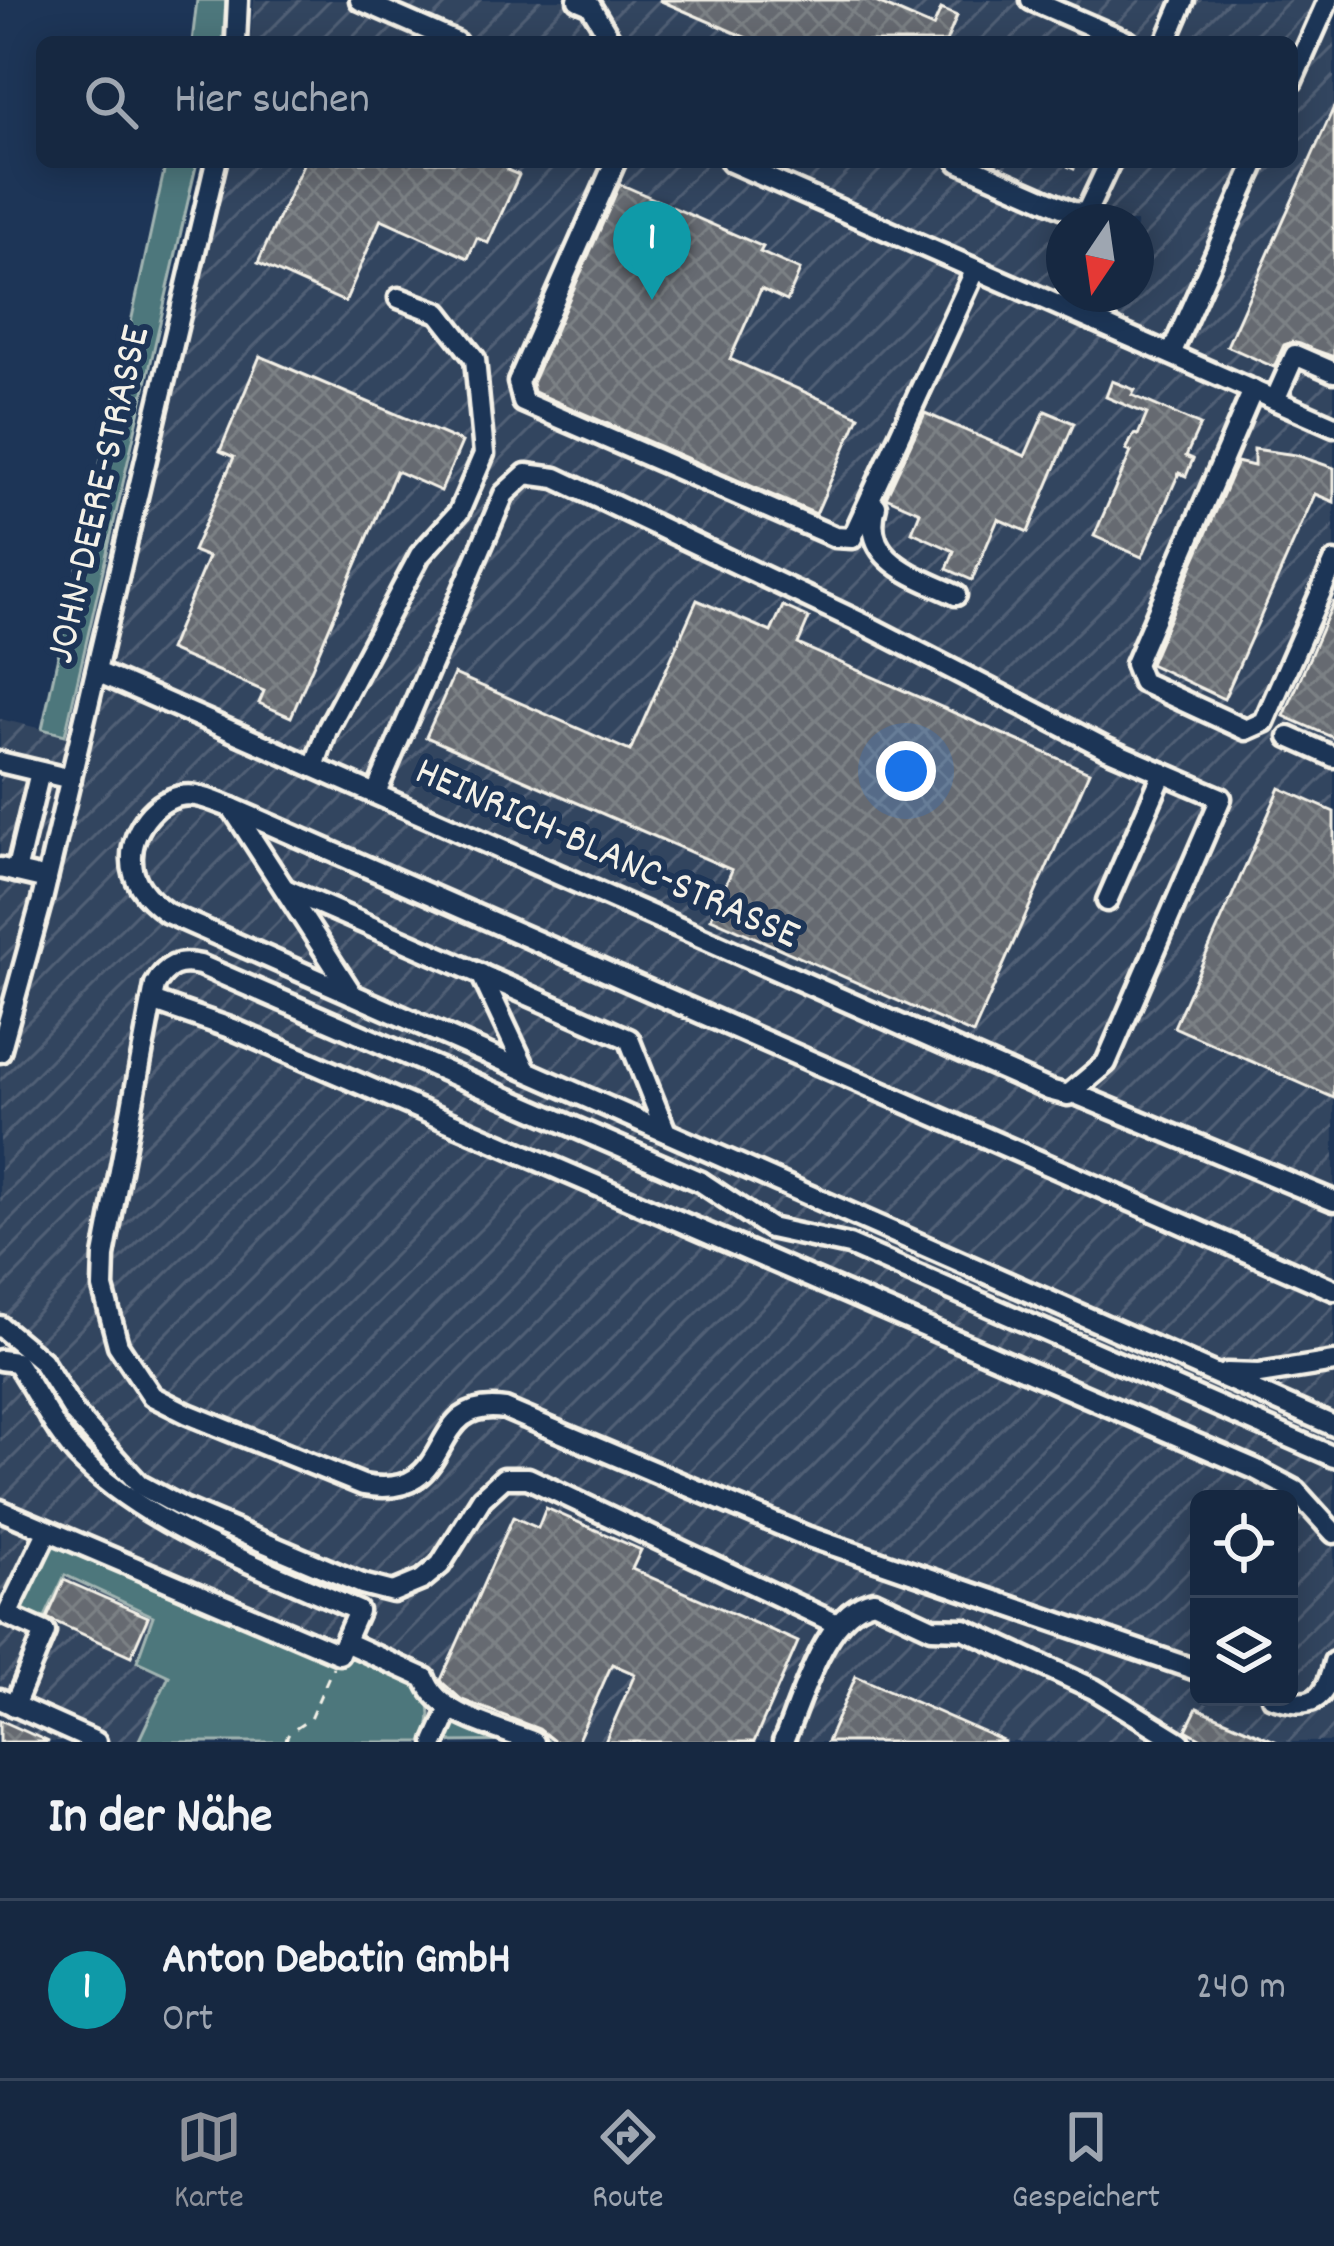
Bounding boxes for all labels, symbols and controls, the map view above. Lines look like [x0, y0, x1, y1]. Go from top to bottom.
search box [36, 36, 1298, 168]
icon: search [78, 69, 144, 135]
text: Hier suchen [174, 70, 370, 134]
pin: 1 [613, 201, 691, 300]
north arrow [1046, 204, 1154, 312]
street label: JOHN-DEERE-STRASSE [33, 320, 169, 670]
your location [876, 741, 936, 801]
street label: HEINRICH-BLANC-STRASSE [404, 744, 808, 968]
map controls [1190, 1490, 1298, 1706]
button: locate [1190, 1490, 1298, 1598]
button: layers [1190, 1598, 1298, 1706]
text: In der Nähe [48, 1784, 272, 1856]
text: Anton Debatin GmbH [162, 1930, 511, 1994]
text: 1 [83, 1962, 91, 2017]
text: 240 m [1196, 1962, 1286, 2017]
text: Ort [162, 1994, 213, 2049]
tab: Karte [174, 2104, 244, 2223]
tab: Route [592, 2104, 664, 2223]
tab: Gespeichert [1012, 2104, 1160, 2223]

